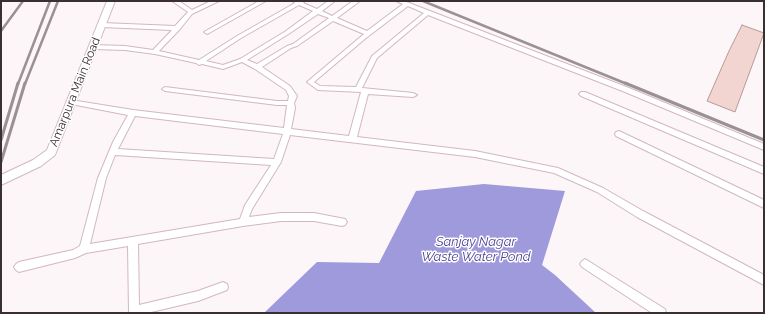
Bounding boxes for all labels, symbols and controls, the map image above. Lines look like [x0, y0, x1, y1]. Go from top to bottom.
street label: Amarpura Main Road [46, 35, 104, 149]
water label: Sanjay Nagar Waste Water Pond [421, 234, 531, 265]

